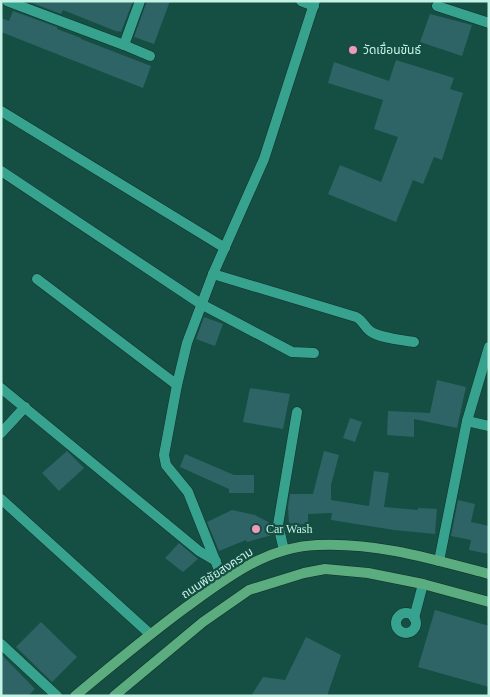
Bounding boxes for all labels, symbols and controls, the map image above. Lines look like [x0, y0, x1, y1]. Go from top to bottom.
place label: วัดเขื่อนขันธ์ [363, 41, 421, 57]
marker: วัดเขื่อนขันธ์ [347, 44, 359, 56]
place label: Car Wash [266, 522, 312, 536]
marker: Car Wash [250, 523, 262, 535]
street label: ถนนพิชัยสงคราม [178, 545, 256, 601]

